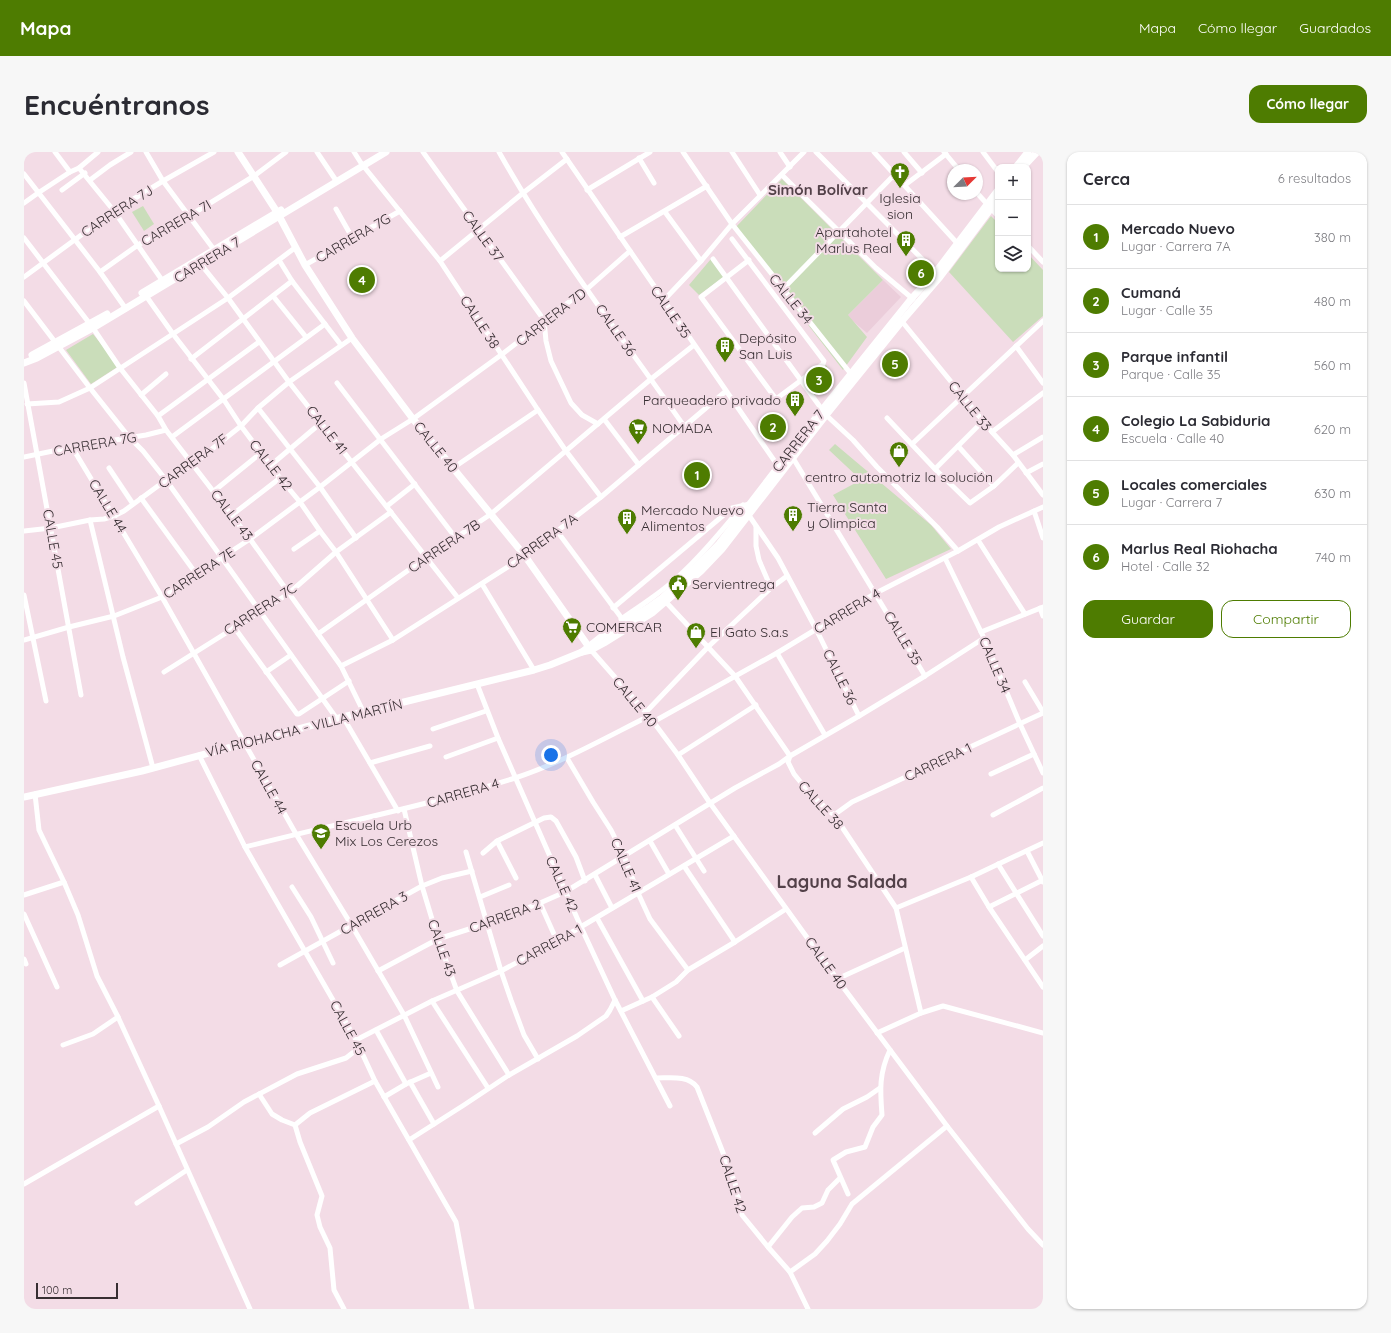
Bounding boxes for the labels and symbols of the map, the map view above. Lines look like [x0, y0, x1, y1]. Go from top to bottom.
church icon: Iglesia sion [889, 161, 911, 189]
north arrow [947, 164, 983, 200]
district label: Simón Bolívar [768, 180, 868, 199]
street label: CARRERA 7J [78, 181, 156, 241]
place label: Iglesia sion [879, 189, 921, 223]
street label: CARRERA 7I [138, 196, 214, 250]
street label: CALLE 37 [458, 207, 508, 265]
street label: CARRERA 7G [312, 209, 394, 267]
place label: Apartahotel Marlus Real [815, 223, 892, 257]
building icon: Apartahotel Marlus Real [895, 229, 917, 257]
street label: CARRERA 7 [170, 233, 244, 287]
pin: 6 [908, 258, 934, 288]
pin: 4 [349, 265, 375, 295]
street label: CALLE 34 [765, 270, 817, 328]
street label: CALLE 35 [647, 282, 695, 342]
street label: CARRERA 7D [512, 284, 590, 350]
street label: CALLE 38 [456, 292, 504, 352]
street label: CALLE 36 [591, 300, 641, 360]
place label: Depósito San Luis [739, 329, 797, 363]
building icon: Depósito San Luis [714, 335, 736, 363]
pin: 5 [882, 349, 908, 379]
pin: 3 [806, 365, 832, 395]
street label: CALLE 33 [944, 377, 996, 435]
building icon: Parqueadero privado [784, 389, 806, 417]
place label: Parqueadero privado [643, 391, 781, 409]
street label: CALLE 41 [302, 402, 352, 458]
street label: CARRERA 7 [768, 406, 828, 476]
pin: 2 [760, 412, 786, 442]
supermarket icon: NOMADA [627, 417, 649, 445]
street label: CALLE 40 [410, 418, 462, 476]
place label: NOMADA [652, 419, 713, 437]
street label: CARRERA 7G [52, 428, 138, 460]
street label: CARRERA 7F [154, 429, 232, 492]
street label: CALLE 42 [245, 436, 297, 494]
shop icon: centro automotriz la solución [888, 440, 910, 468]
pin: 1 [684, 460, 710, 490]
place label: centro automotriz la solución [805, 468, 993, 486]
street label: CALLE 44 [85, 476, 131, 536]
street label: CALLE 43 [207, 486, 257, 544]
place label: Tierra Santa y Olimpica [807, 498, 887, 532]
place label: Mercado Nuevo Alimentos [641, 501, 744, 535]
building icon: Tierra Santa y Olimpica [782, 504, 804, 532]
building icon: Mercado Nuevo Alimentos [616, 507, 638, 535]
street label: CALLE 45 [39, 508, 67, 570]
street label: CARRERA 7A [503, 509, 581, 573]
street label: CARRERA 7B [404, 515, 484, 577]
street label: CARRERA 7E [160, 543, 238, 603]
public building icon: Servientrega [667, 573, 689, 601]
place label: Servientrega [692, 575, 775, 593]
street label: CARRERA 7C [220, 579, 300, 639]
street label: CARRERA 4 [810, 584, 884, 638]
street label: CALLE 35 [880, 608, 926, 668]
supermarket icon: COMERCAR [561, 616, 583, 644]
place label: COMERCAR [586, 618, 662, 636]
shop icon: El Gato S.a.s [685, 621, 707, 649]
place label: El Gato S.a.s [710, 623, 788, 641]
street label: CALLE 34 [975, 634, 1015, 696]
street label: CALLE 36 [819, 646, 861, 708]
street label: CALLE 40 [609, 673, 661, 731]
street label: VÍA RIOHACHA - VILLA MARTÍN [204, 695, 404, 761]
street label: CARRERA 1 [901, 739, 975, 785]
your location [541, 745, 561, 765]
street label: CALLE 44 [247, 757, 291, 817]
street label: CARRERA 4 [425, 774, 501, 812]
street label: CALLE 38 [794, 777, 848, 833]
place label: Escuela Urb Mix Los Cerezos [335, 816, 438, 850]
school or university icon: Escuela Urb Mix Los Cerezos [310, 822, 332, 850]
street label: CALLE 41 [607, 835, 645, 895]
street label: CALLE 42 [542, 853, 583, 915]
district label: Laguna Salada [776, 870, 908, 893]
street label: CARRERA 3 [337, 887, 411, 939]
street label: CARRERA 2 [467, 895, 544, 937]
street label: CALLE 43 [424, 917, 460, 979]
street label: CARRERA 1 [513, 920, 585, 970]
street label: CALLE 40 [801, 933, 851, 993]
street label: CALLE 45 [326, 997, 370, 1059]
street label: CALLE 42 [715, 1153, 751, 1216]
scale bar [36, 1281, 118, 1300]

